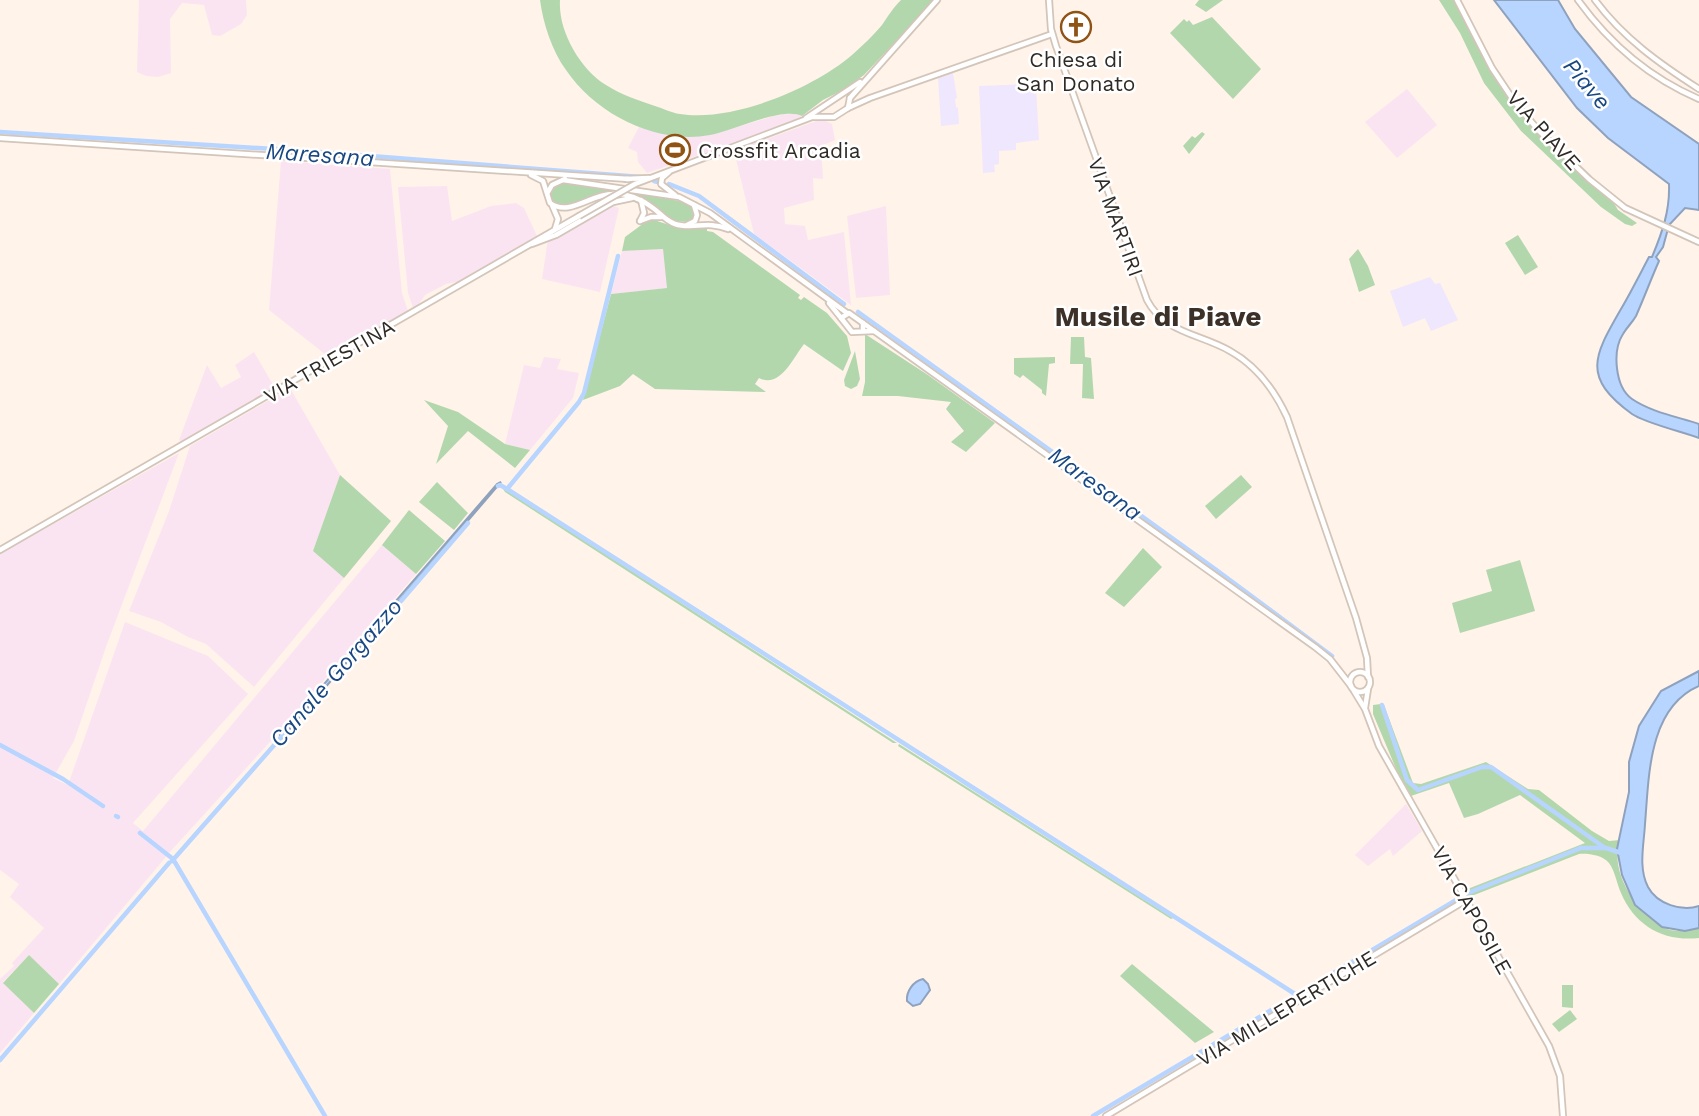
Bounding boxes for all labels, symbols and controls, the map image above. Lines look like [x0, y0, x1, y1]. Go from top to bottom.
church icon: Chiesa di San Donato [1059, 10, 1093, 44]
place label: Chiesa di San Donato [1017, 47, 1135, 96]
water label: Piave [1558, 53, 1616, 115]
street label: VIA PIAVE [1502, 85, 1586, 175]
sports icon: Crossfit Arcadia [658, 133, 692, 167]
water label: Maresana [265, 138, 375, 172]
place label: Crossfit Arcadia [698, 138, 861, 163]
street label: VIA MARTIRI [1083, 154, 1149, 280]
district label: Musile di Piave [1054, 300, 1262, 333]
street label: VIA TRIESTINA [259, 313, 399, 409]
water label: Maresana [1043, 441, 1147, 527]
water label: Canale Gorgazzo [264, 593, 408, 753]
street label: VIA CAPOSILE [1427, 842, 1517, 978]
street label: VIA MILLEPERTICHE [1192, 945, 1380, 1071]

